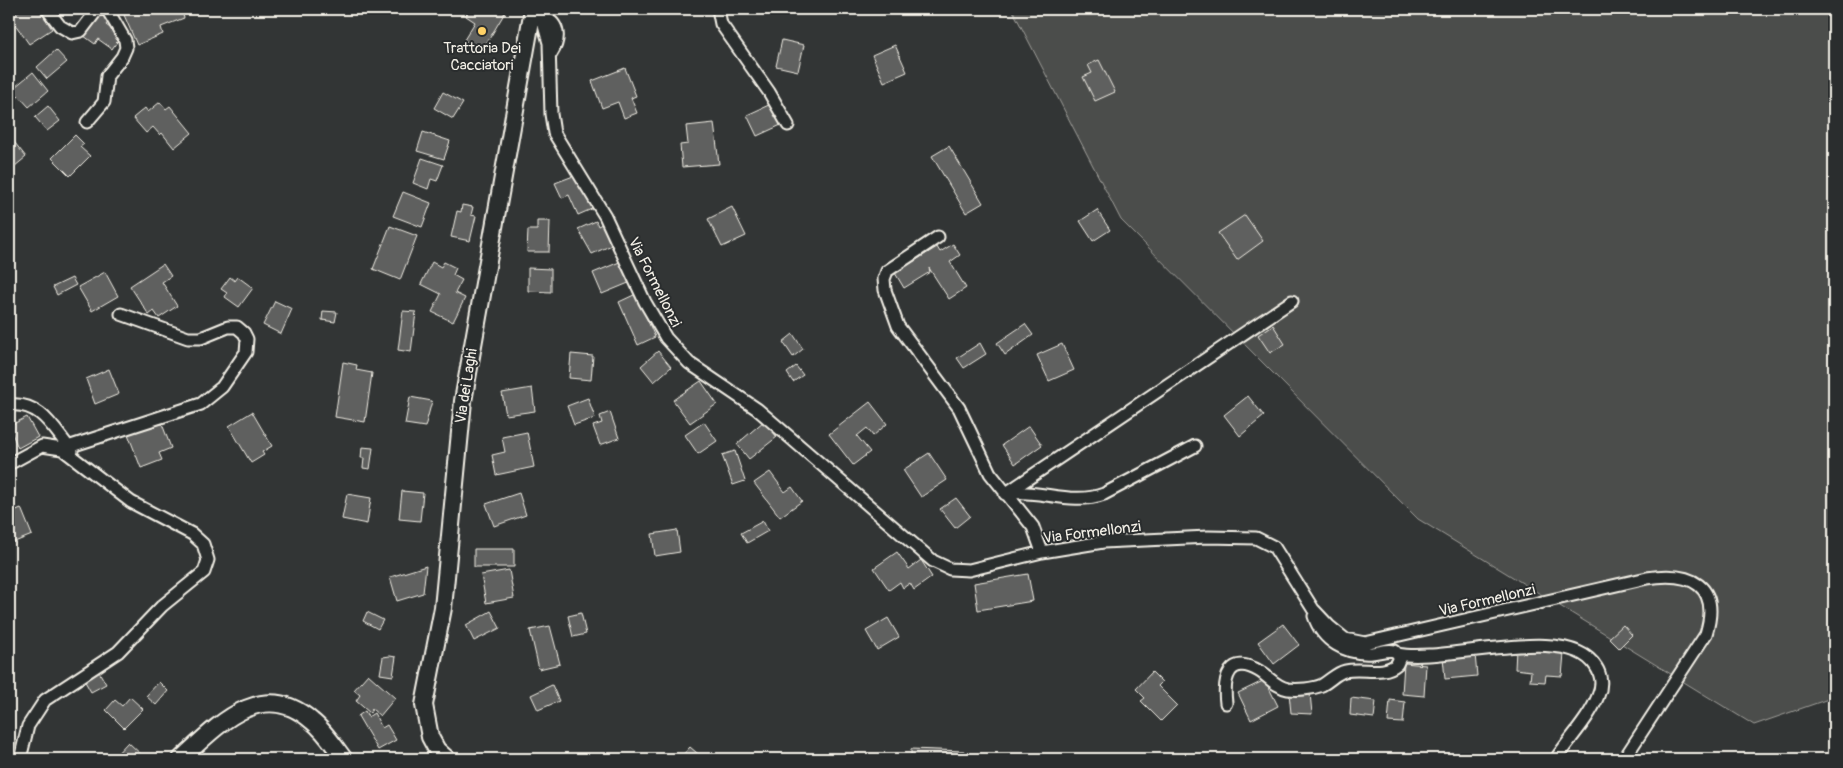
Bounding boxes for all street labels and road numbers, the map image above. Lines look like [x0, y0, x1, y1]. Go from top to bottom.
street label: Via Formellonzi [624, 234, 685, 331]
street label: Via dei Laghi [451, 347, 482, 425]
street label: Via Formellonzi [1042, 517, 1142, 548]
street label: Via Formellonzi [1437, 580, 1537, 621]

